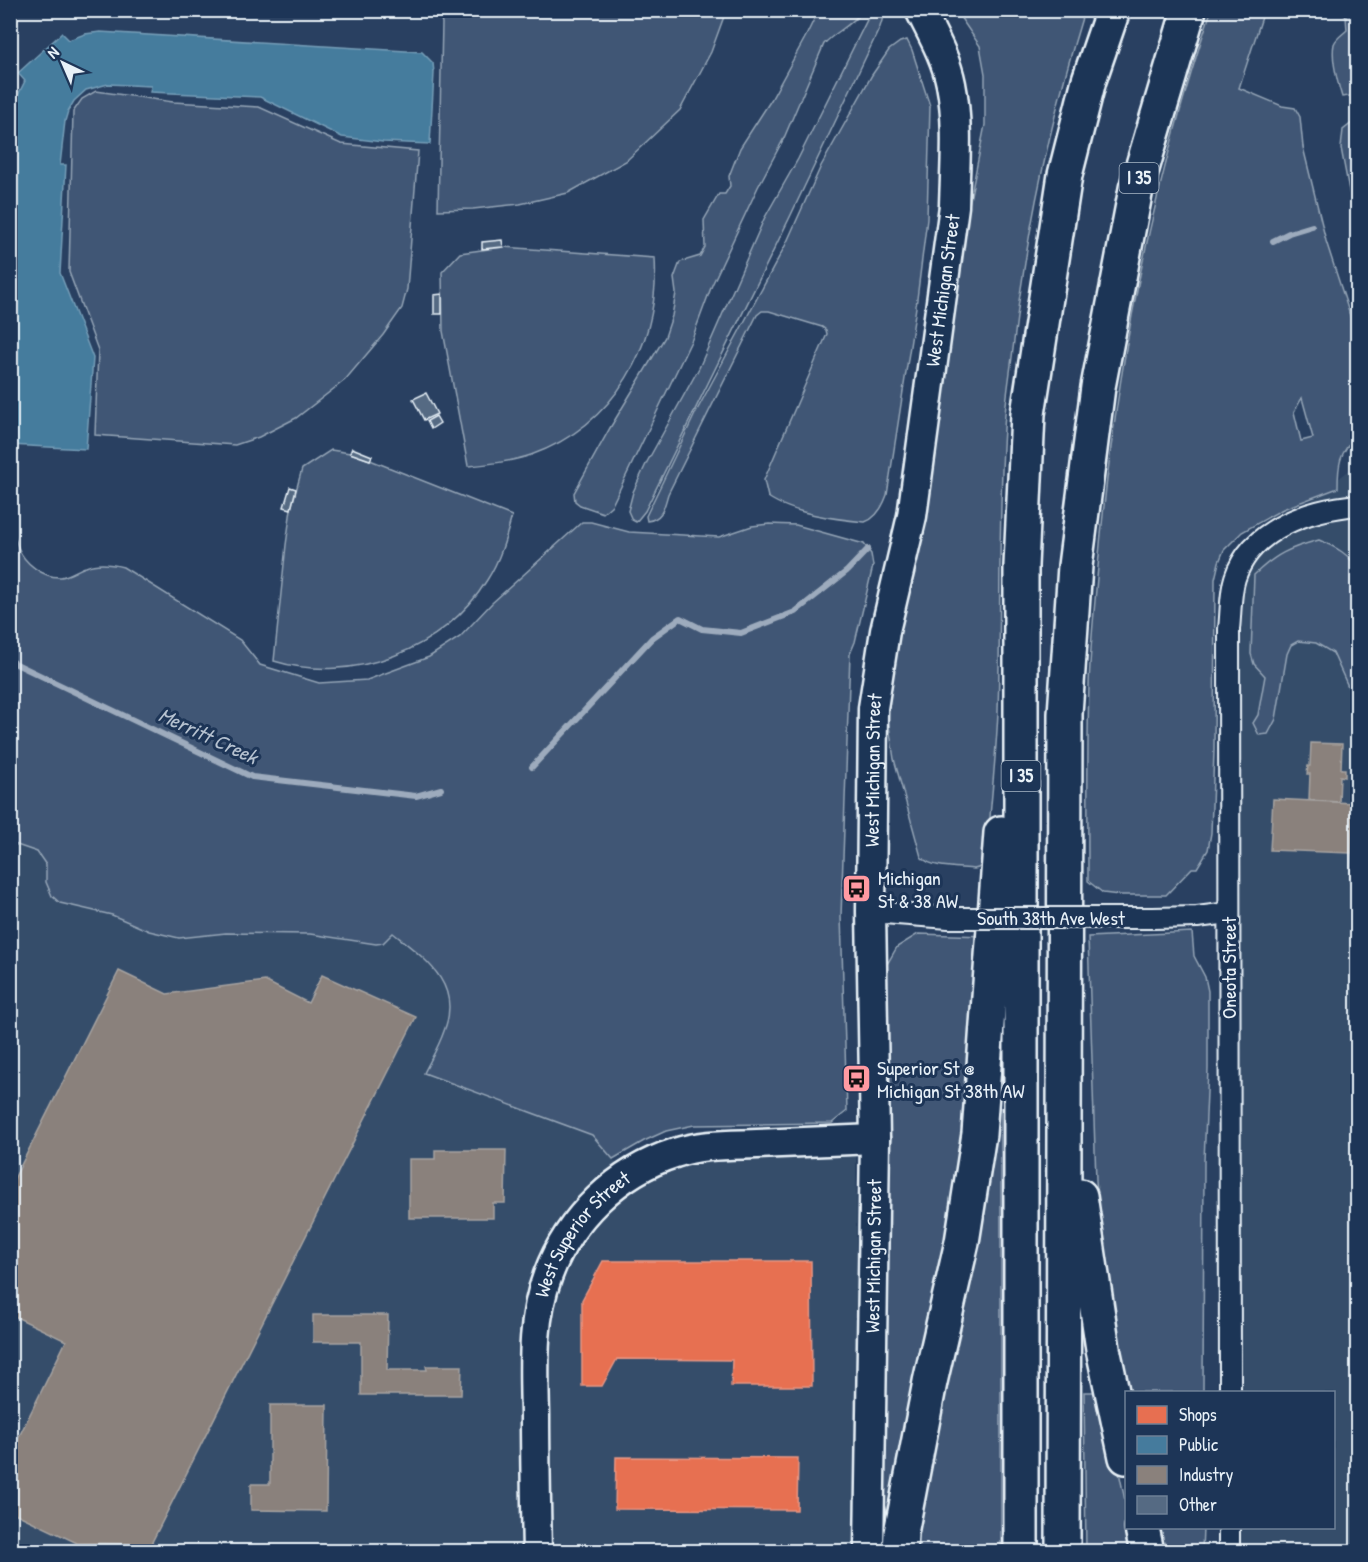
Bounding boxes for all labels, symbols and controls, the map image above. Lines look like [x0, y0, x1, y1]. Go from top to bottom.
north arrow [33, 33, 93, 93]
text: N [42, 41, 64, 63]
road number: I 35 [1120, 163, 1158, 193]
street label: West Michigan Street [918, 211, 966, 368]
street label: West Michigan Street [858, 690, 888, 847]
water label: Merritt Creek [154, 700, 264, 772]
road number: I 35 [1002, 761, 1040, 791]
place label: Michigan St & 38 AW [878, 864, 959, 914]
bus stop icon: Michigan St & 38 AW [841, 873, 873, 905]
street label: South 38th Ave West [977, 904, 1126, 931]
street label: Oneota Street [1215, 916, 1242, 1019]
place label: Superior St @ Michigan St 38th AW [877, 1054, 1025, 1104]
bus stop icon: Superior St @ Michigan St 38th AW [840, 1063, 872, 1095]
street label: West Superior Street [528, 1163, 636, 1300]
street label: West Michigan Street [858, 1178, 887, 1333]
legend [1125, 1391, 1335, 1529]
text: Shops [1179, 1402, 1217, 1427]
text: Public [1179, 1432, 1218, 1457]
text: Industry [1179, 1462, 1234, 1487]
text: Other [1179, 1492, 1217, 1517]

